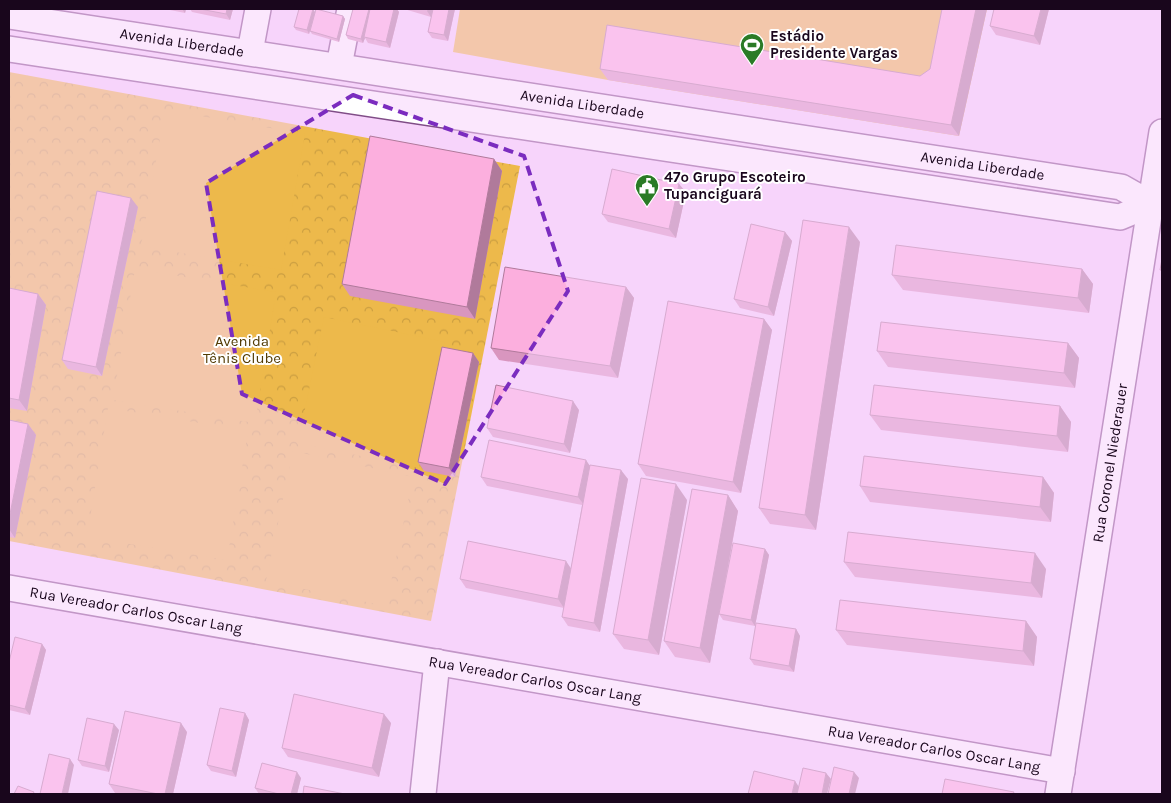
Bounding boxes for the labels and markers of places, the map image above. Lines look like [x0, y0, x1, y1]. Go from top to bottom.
place label: Estádio Presidente Vargas [770, 27, 898, 62]
sports icon: Estádio Presidente Vargas [739, 32, 765, 66]
place label: 47º Grupo Escoteiro Tupanciguará [664, 168, 806, 203]
public building icon: 47º Grupo Escoteiro Tupanciguará [634, 173, 660, 207]

